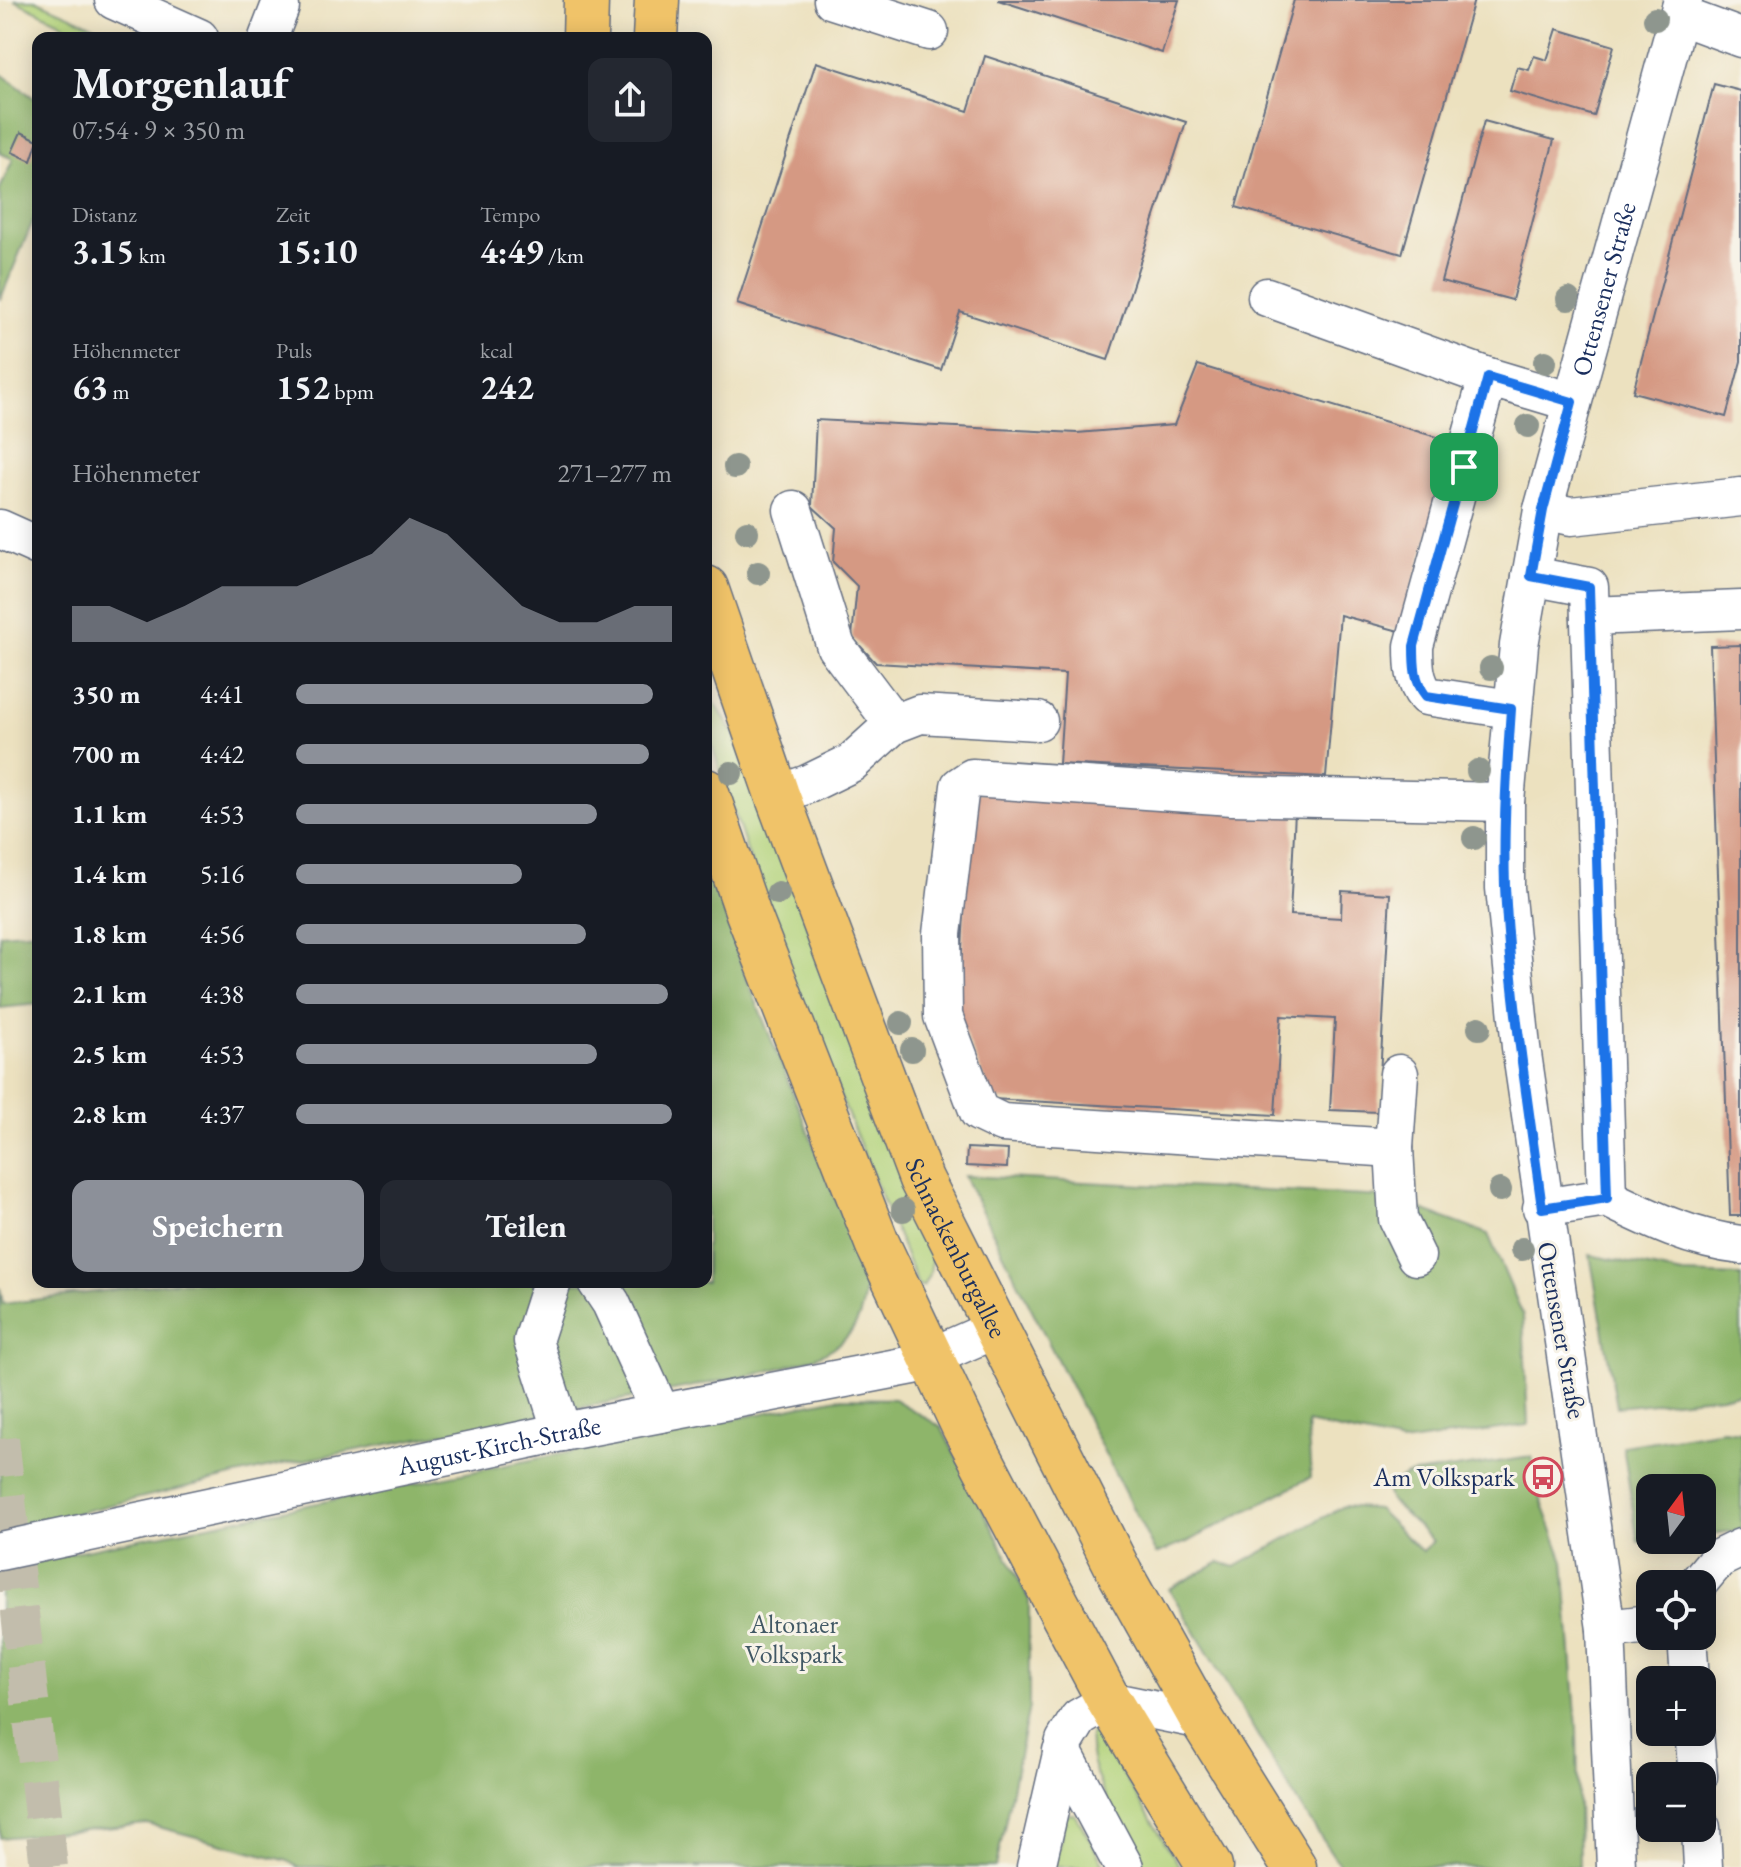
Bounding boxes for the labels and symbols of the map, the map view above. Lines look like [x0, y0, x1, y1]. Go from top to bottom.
street label: Ottensener Straße [1564, 198, 1644, 380]
pin [1430, 433, 1498, 501]
street label: Schnackenburgallee [898, 1153, 1015, 1343]
street label: Ottensener Straße [1530, 1239, 1594, 1421]
street label: August-Kirch-Straße [393, 1408, 603, 1484]
bus stop icon: Am Volkspark [1522, 1456, 1564, 1498]
place label: Am Volkspark [1372, 1460, 1516, 1494]
north arrow [1636, 1474, 1716, 1554]
park label: Altonaer Volkspark [745, 1607, 844, 1671]

